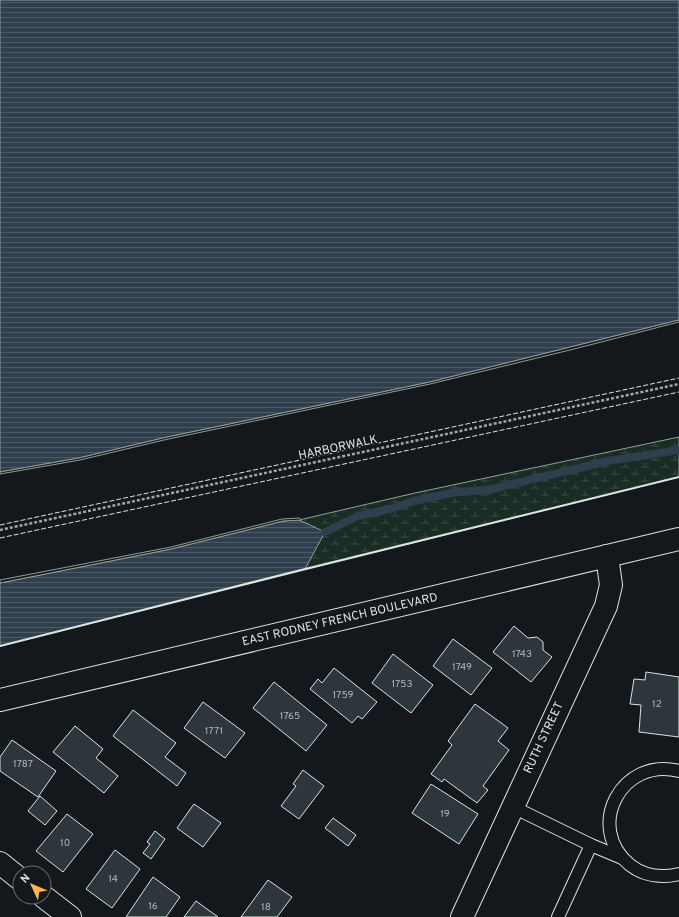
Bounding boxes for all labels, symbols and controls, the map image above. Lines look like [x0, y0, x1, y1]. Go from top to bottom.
street label: HARBORWALK [297, 432, 379, 464]
street label: EAST RODNEY FRENCH BOULEVARD [241, 590, 439, 650]
house number: 1743 [512, 648, 532, 661]
house number: 1749 [452, 661, 472, 674]
house number: 1753 [391, 678, 413, 691]
house number: 1759 [333, 689, 354, 702]
house number: 12 [652, 698, 662, 711]
street label: RUTH STREET [520, 700, 568, 776]
house number: 1765 [280, 710, 300, 723]
house number: 1771 [205, 725, 223, 738]
house number: 1787 [13, 758, 33, 771]
house number: 19 [440, 808, 450, 821]
house number: 10 [60, 837, 70, 850]
north arrow [12, 865, 52, 905]
text: N [18, 871, 33, 886]
house number: 14 [108, 873, 118, 886]
house number: 16 [148, 900, 158, 913]
house number: 18 [261, 901, 271, 914]

